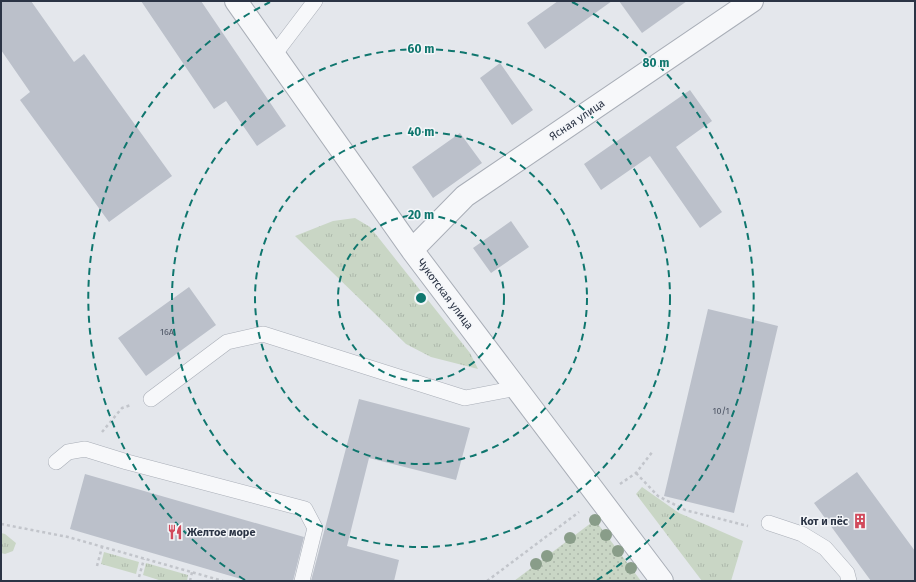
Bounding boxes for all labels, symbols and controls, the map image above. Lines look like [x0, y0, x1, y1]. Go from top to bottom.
text: 60 m [408, 42, 434, 56]
text: 80 m [643, 56, 669, 70]
street label: Ясная улица [547, 97, 607, 143]
text: 40 m [408, 125, 434, 139]
text: 20 m [408, 208, 434, 222]
street label: Чукотская улица [414, 256, 476, 332]
centre of rings [414, 291, 428, 305]
house number: 16А [160, 327, 175, 337]
house number: 10/1 [713, 406, 729, 416]
building icon: Кот и пёс [851, 512, 869, 530]
place label: Кот и пёс [801, 515, 849, 528]
restaurant icon: Желтое море [166, 523, 184, 541]
place label: Желтое море [186, 526, 255, 539]

